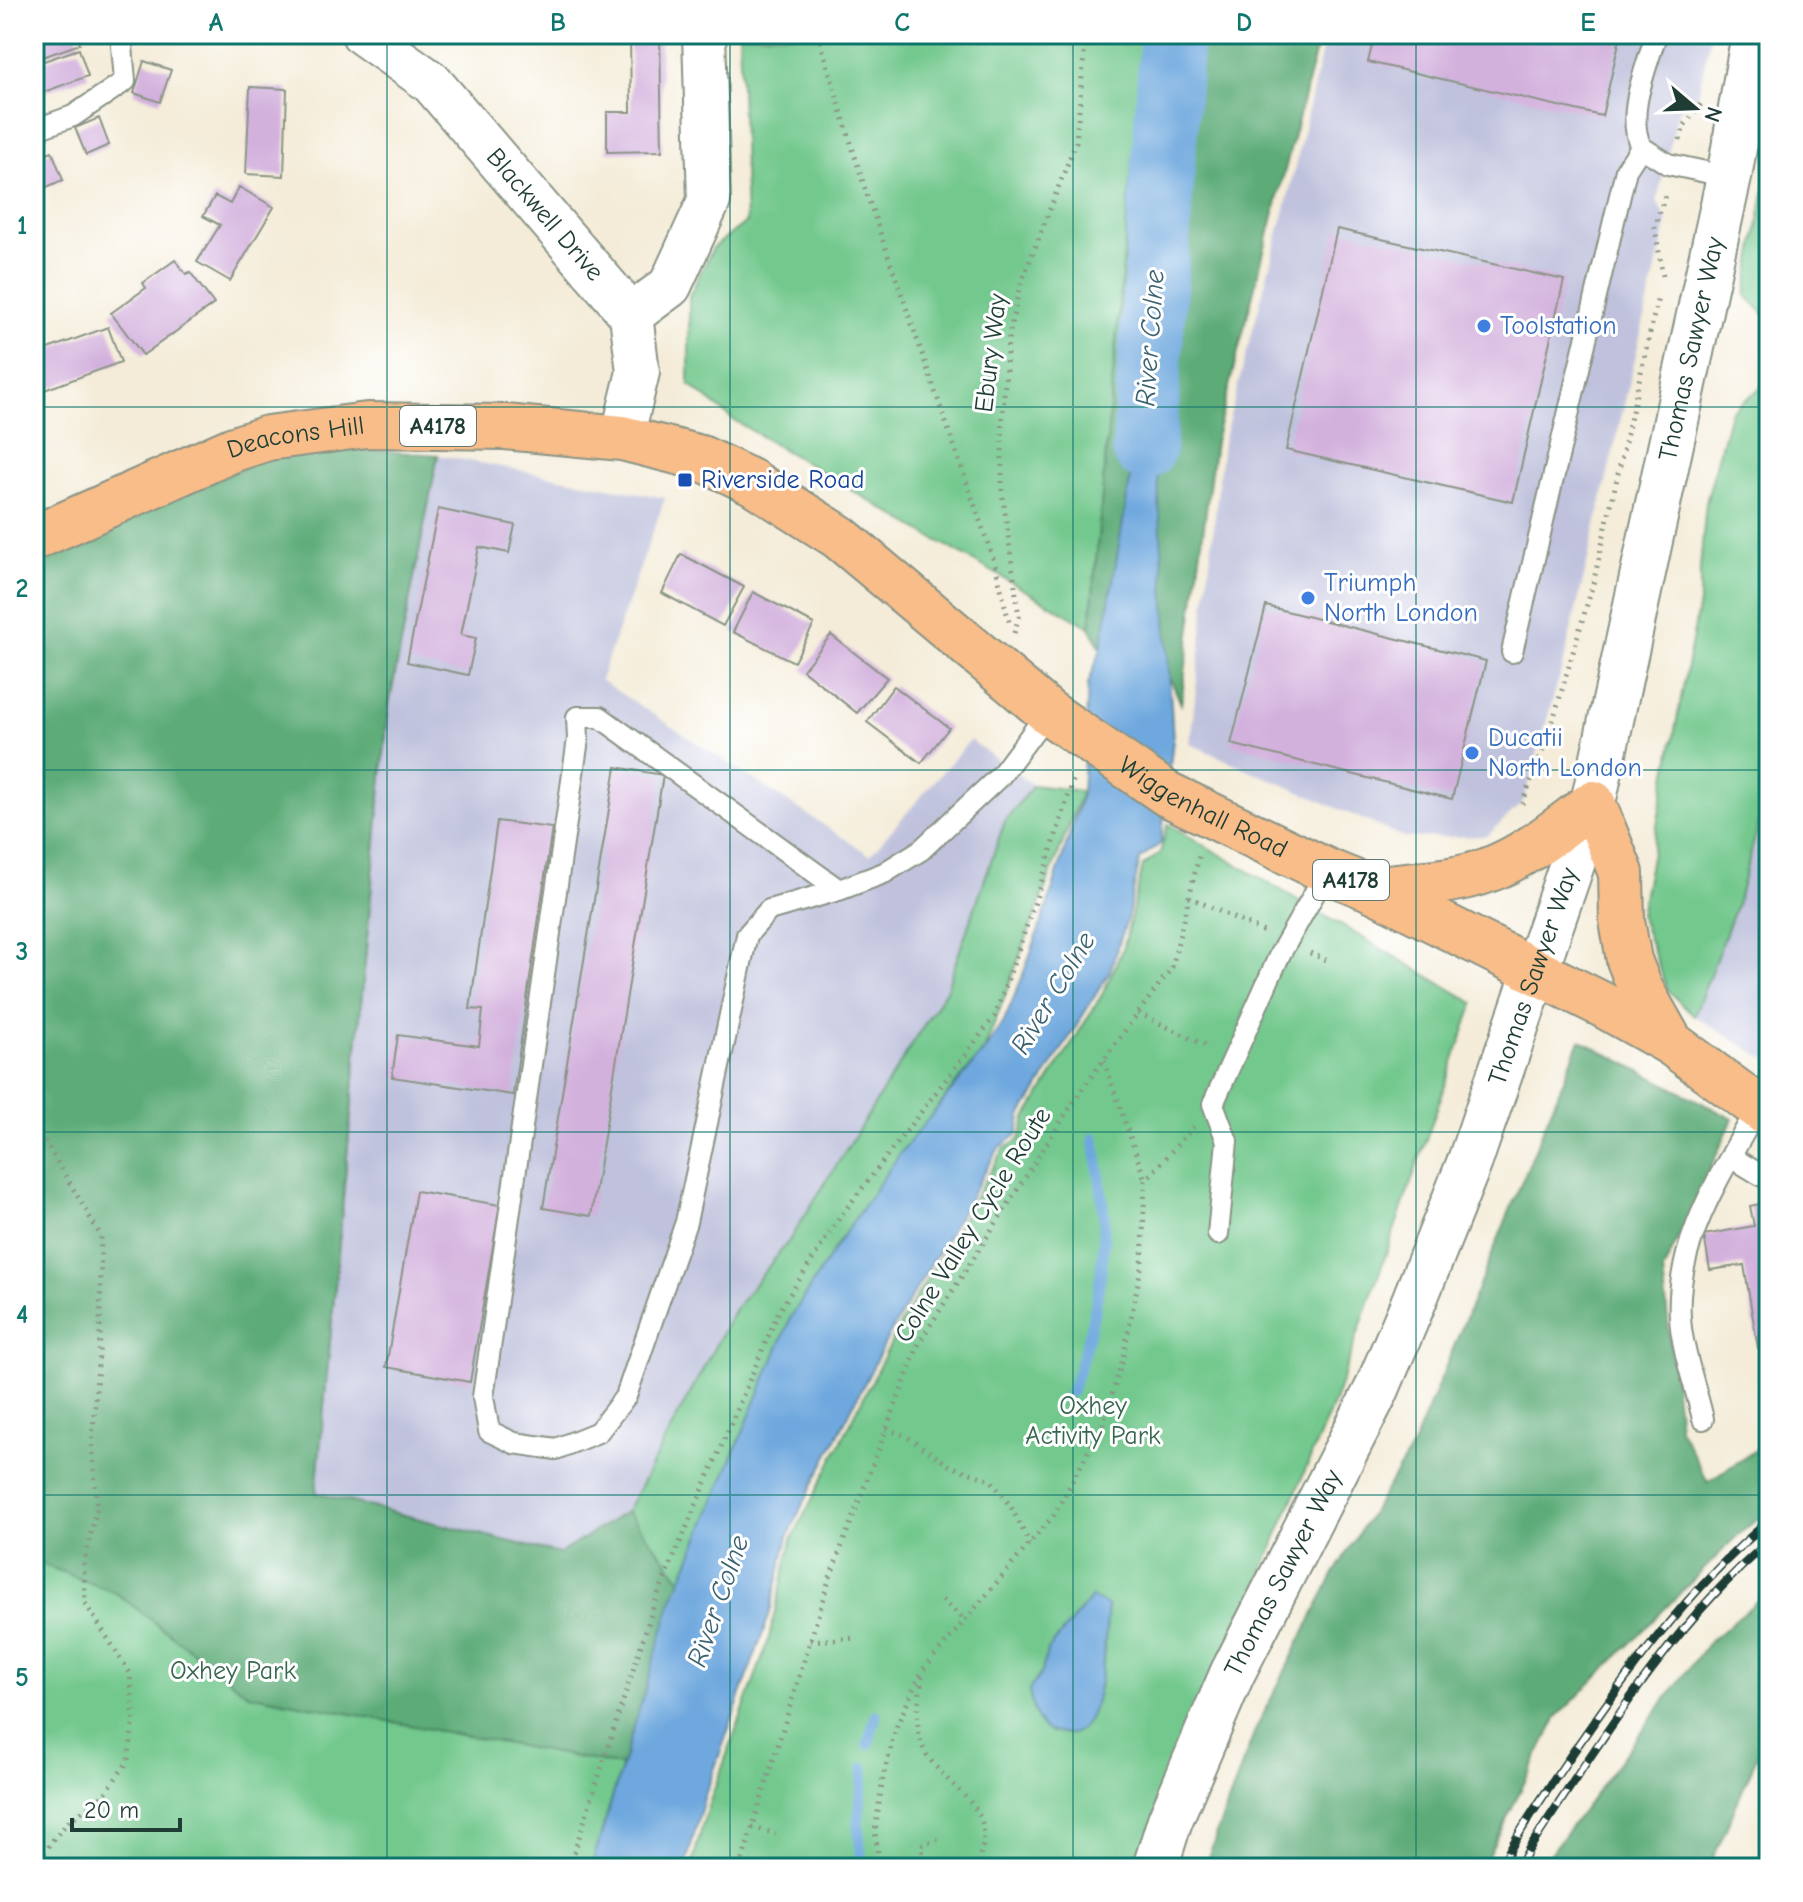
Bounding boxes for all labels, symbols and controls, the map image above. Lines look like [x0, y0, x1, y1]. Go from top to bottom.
text: A [209, 8, 224, 38]
text: B [550, 8, 566, 38]
text: C [894, 8, 910, 38]
text: D [1236, 8, 1252, 38]
text: E [1580, 8, 1596, 38]
north arrow [1655, 68, 1735, 148]
text: N [1698, 103, 1728, 125]
street label: Blackwell Drive [480, 142, 610, 287]
text: 1 [17, 211, 27, 241]
street label: Thomas Sawyer Way [1653, 234, 1731, 464]
water label: River Colne [1129, 269, 1171, 407]
street label: Ebury Way [969, 292, 1013, 414]
place label: Toolstation [1500, 311, 1617, 341]
marker: Toolstation [1475, 317, 1493, 335]
road number: A4178 [400, 406, 476, 446]
street label: Deacons Hill [223, 411, 366, 465]
place label: Riverside Road [701, 465, 864, 495]
marker: Riverside Road [676, 471, 694, 489]
place label: Triumph North London [1324, 568, 1478, 628]
text: 2 [16, 574, 28, 604]
marker: Triumph North London [1299, 589, 1317, 607]
place label: Ducatii North London [1488, 723, 1642, 783]
marker: Ducatii North London [1463, 744, 1481, 762]
street label: Wiggenhall Road [1113, 750, 1292, 865]
road number: A4178 [1313, 860, 1389, 900]
street label: Thomas Sawyer Way [1482, 863, 1585, 1089]
water label: River Colne [1004, 926, 1102, 1060]
text: 3 [16, 937, 28, 967]
street label: Colne Valley Cycle Route [888, 1102, 1058, 1348]
text: 4 [16, 1300, 28, 1330]
park label: Oxhey Activity Park [1025, 1391, 1161, 1451]
street label: Thomas Sawyer Way [1218, 1464, 1349, 1682]
water label: River Colne [681, 1531, 755, 1671]
park label: Oxhey Park [170, 1656, 296, 1686]
text: 5 [15, 1663, 29, 1693]
scale bar [72, 1782, 180, 1832]
text: 20 m [84, 1796, 139, 1824]

